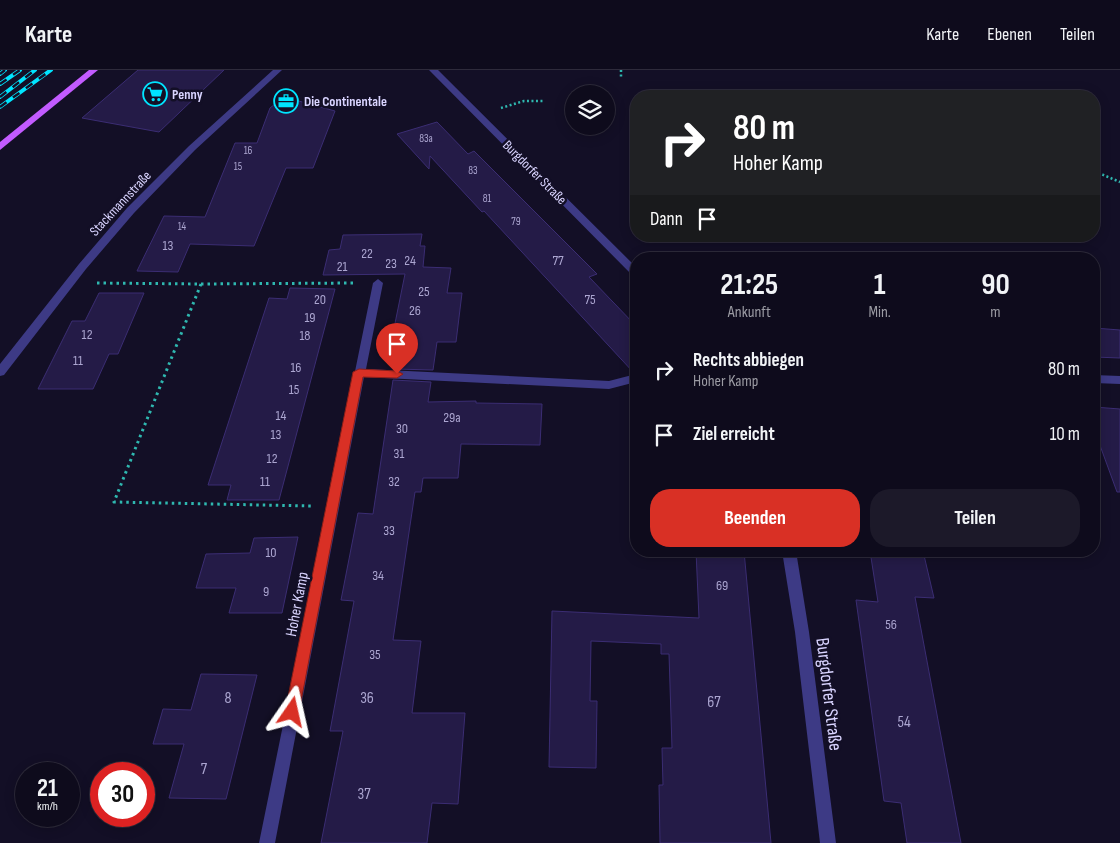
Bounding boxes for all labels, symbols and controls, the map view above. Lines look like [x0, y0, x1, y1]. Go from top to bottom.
text: Karte [25, 20, 72, 49]
text: Karte [926, 24, 959, 45]
text: Ebenen [987, 24, 1032, 45]
text: Teilen [1060, 24, 1095, 45]
supermarket icon: Penny [142, 81, 168, 107]
map controls [565, 85, 615, 135]
button: layers [565, 85, 615, 135]
place label: Penny [172, 86, 203, 103]
office icon: Die Continentale [273, 88, 299, 114]
place label: Die Continentale [304, 93, 387, 110]
text: 80 m [733, 107, 795, 150]
icon: right [650, 110, 715, 175]
house number: 83a [419, 132, 433, 145]
street label: Burgdorfer Straße [499, 137, 570, 208]
house number: 16 [244, 144, 253, 157]
text: Hoher Kamp [733, 150, 823, 177]
house number: 15 [234, 160, 242, 173]
house number: 83 [468, 164, 478, 177]
street label: Stackmannstraße [86, 167, 155, 239]
house number: 81 [483, 192, 491, 205]
icon: arrive [693, 205, 721, 233]
text: Dann [650, 208, 683, 231]
house number: 79 [511, 215, 521, 228]
house number: 14 [178, 220, 187, 233]
house number: 13 [163, 237, 174, 254]
house number: 22 [361, 245, 373, 262]
house number: 24 [404, 252, 416, 269]
house number: 77 [552, 252, 564, 269]
house number: 23 [385, 255, 397, 272]
house number: 21 [337, 258, 347, 275]
text: 21:25 [720, 267, 778, 303]
text: 1 [874, 267, 886, 303]
text: 90 [981, 267, 1010, 303]
house number: 25 [418, 283, 430, 300]
house number: 20 [314, 291, 326, 308]
house number: 75 [584, 291, 596, 308]
house number: 26 [409, 302, 421, 319]
text: Ankunft [728, 303, 771, 322]
text: Min. [869, 303, 891, 322]
text: m [990, 303, 1001, 322]
house number: 19 [304, 309, 316, 326]
pin [376, 323, 418, 374]
house number: 12 [82, 326, 93, 343]
house number: 18 [299, 327, 311, 344]
icon: arrive [383, 330, 411, 358]
text: Rechts abbiegen [693, 349, 804, 372]
house number: 11 [73, 352, 83, 369]
icon: right [650, 356, 678, 384]
text: 80 m [1048, 358, 1080, 381]
house number: 16 [290, 359, 302, 376]
text: Hoher Kamp [693, 372, 758, 391]
house number: 15 [289, 381, 300, 398]
house number: 14 [276, 407, 287, 424]
house number: 29a [443, 409, 461, 426]
house number: 30 [396, 420, 408, 437]
icon: arrive [650, 421, 678, 449]
text: Ziel erreicht [693, 423, 775, 446]
text: 10 m [1050, 423, 1080, 446]
house number: 13 [271, 426, 282, 443]
house number: 31 [394, 445, 404, 462]
house number: 12 [267, 450, 278, 467]
house number: 11 [260, 473, 270, 490]
house number: 32 [388, 473, 400, 490]
button: Beenden [650, 489, 860, 547]
button: Teilen [870, 489, 1080, 547]
house number: 33 [383, 522, 395, 539]
house number: 10 [265, 544, 277, 561]
house number: 34 [372, 567, 384, 584]
street label: Hoher Kamp [282, 570, 313, 638]
house number: 69 [716, 577, 728, 594]
house number: 9 [263, 583, 269, 600]
house number: 56 [885, 616, 897, 633]
street label: Burgdorfer Straße [810, 636, 847, 752]
house number: 35 [369, 646, 381, 663]
position arrow [265, 685, 317, 737]
house number: 8 [224, 689, 232, 708]
house number: 36 [360, 689, 374, 708]
house number: 67 [707, 693, 721, 712]
house number: 54 [897, 713, 911, 732]
house number: 7 [201, 760, 208, 779]
speed limit sign: 30 [90, 762, 155, 827]
text: 21 [37, 773, 58, 804]
house number: 37 [357, 785, 371, 804]
text: km/h [37, 799, 58, 814]

